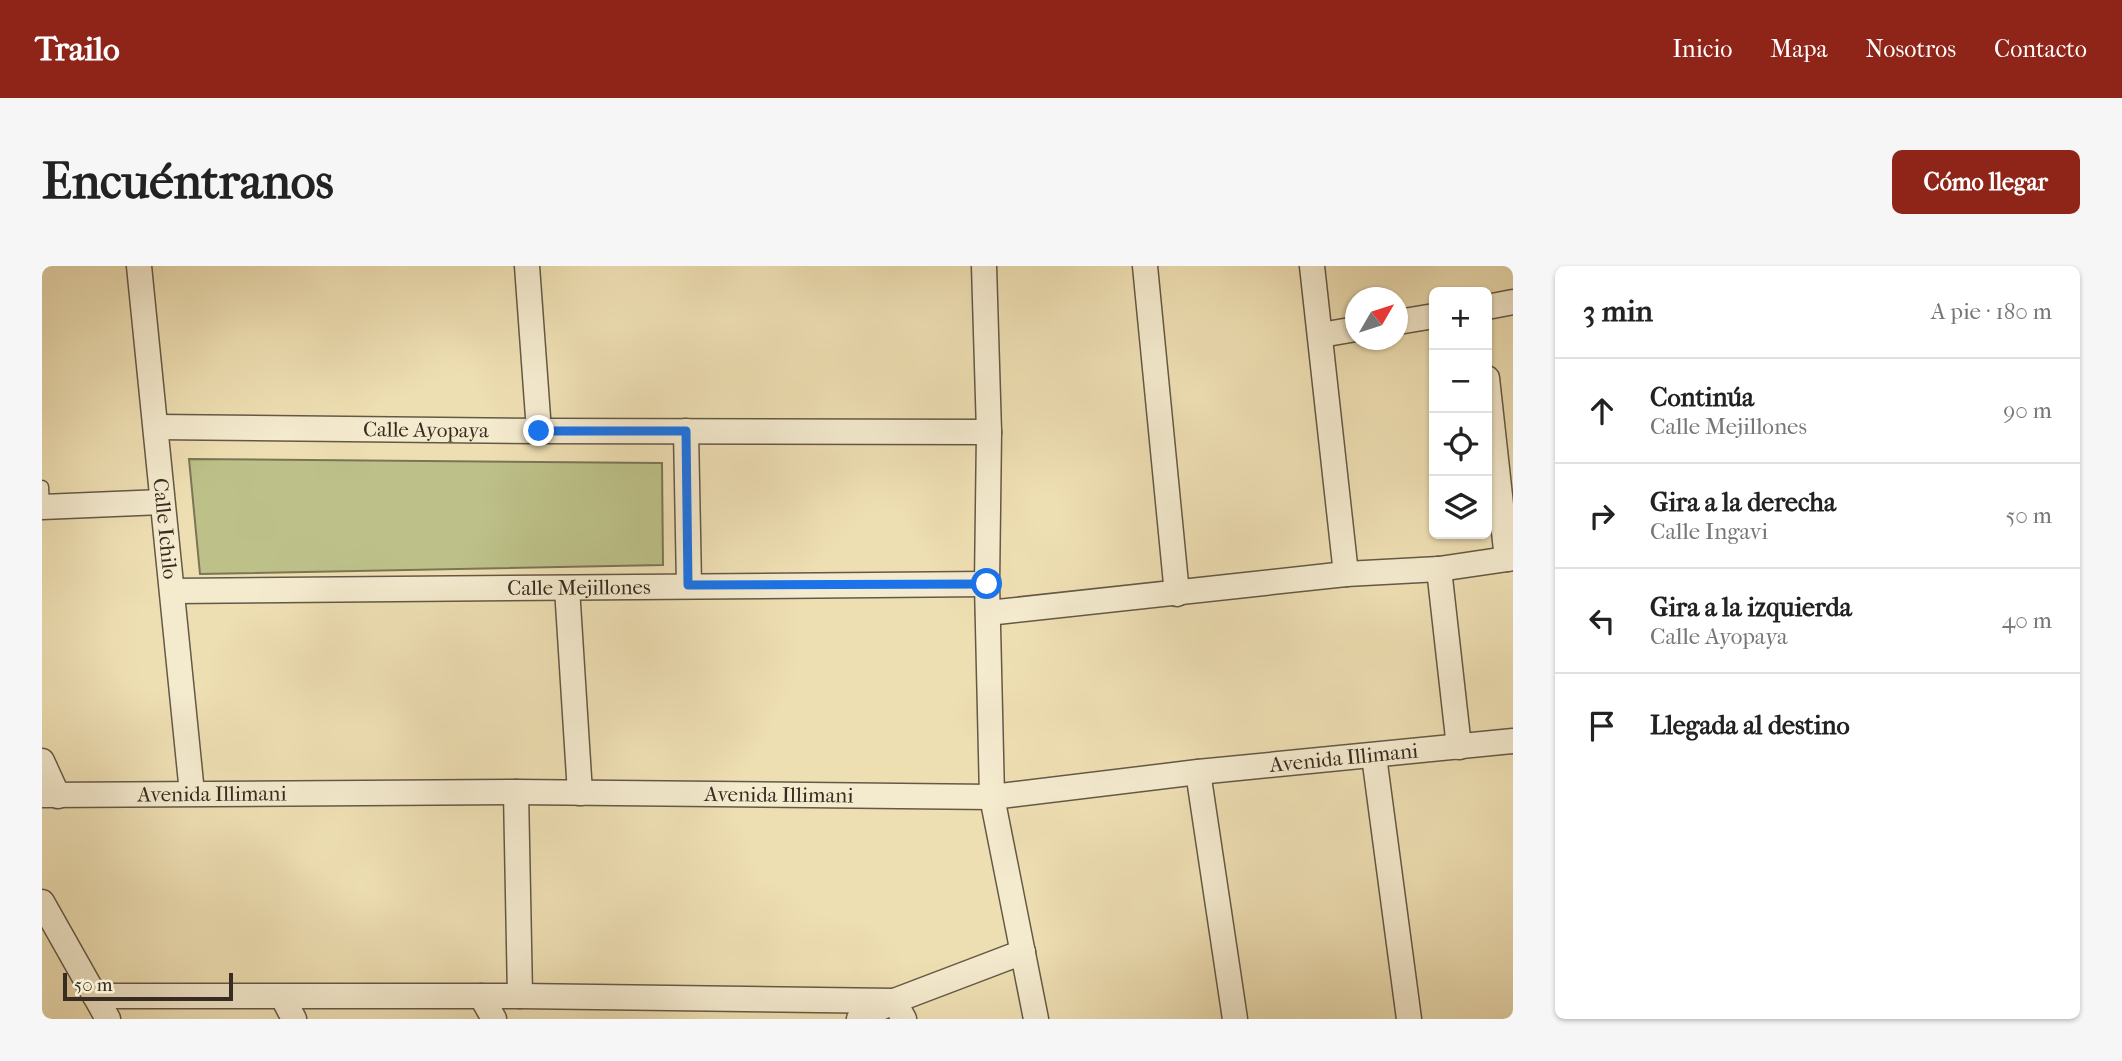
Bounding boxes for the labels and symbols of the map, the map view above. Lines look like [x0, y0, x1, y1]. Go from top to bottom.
north arrow [1345, 287, 1408, 350]
route end [523, 415, 554, 446]
street label: Calle Ayopaya [363, 417, 489, 442]
street label: Calle Ichilo [148, 477, 182, 580]
route start [971, 568, 1002, 599]
street label: Calle Mejillones [507, 575, 651, 600]
street label: Avenida Illimani [1267, 738, 1419, 777]
street label: Avenida Illimani [136, 781, 287, 806]
street label: Avenida Illimani [703, 782, 854, 808]
scale bar [63, 970, 233, 1002]

